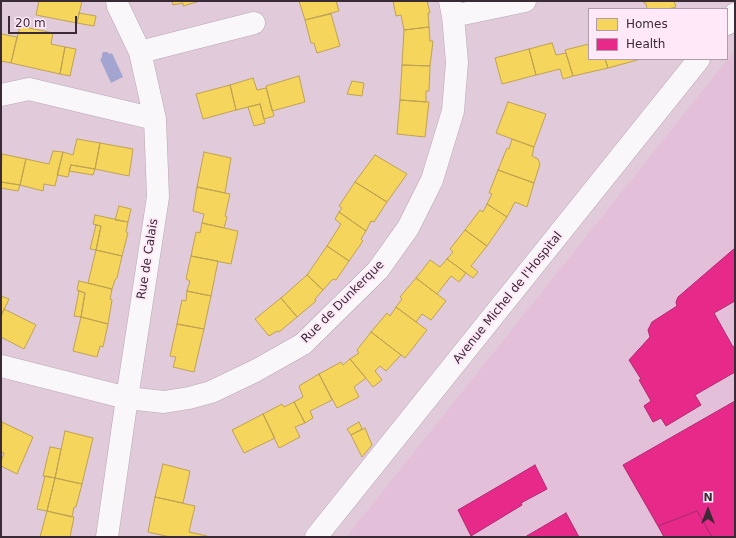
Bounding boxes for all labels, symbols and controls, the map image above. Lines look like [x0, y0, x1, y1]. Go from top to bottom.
scale bar [10, 8, 79, 34]
legend [588, 8, 728, 60]
text: 20 m [15, 16, 46, 30]
text: Homes [626, 17, 668, 31]
text: Health [626, 37, 665, 51]
street label: Rue de Calais [135, 218, 161, 300]
street label: Avenue Michel de l'Hospital [450, 229, 566, 367]
street label: Rue de Dunkerque [299, 258, 387, 346]
north arrow [688, 490, 728, 530]
text: N [703, 491, 713, 504]

